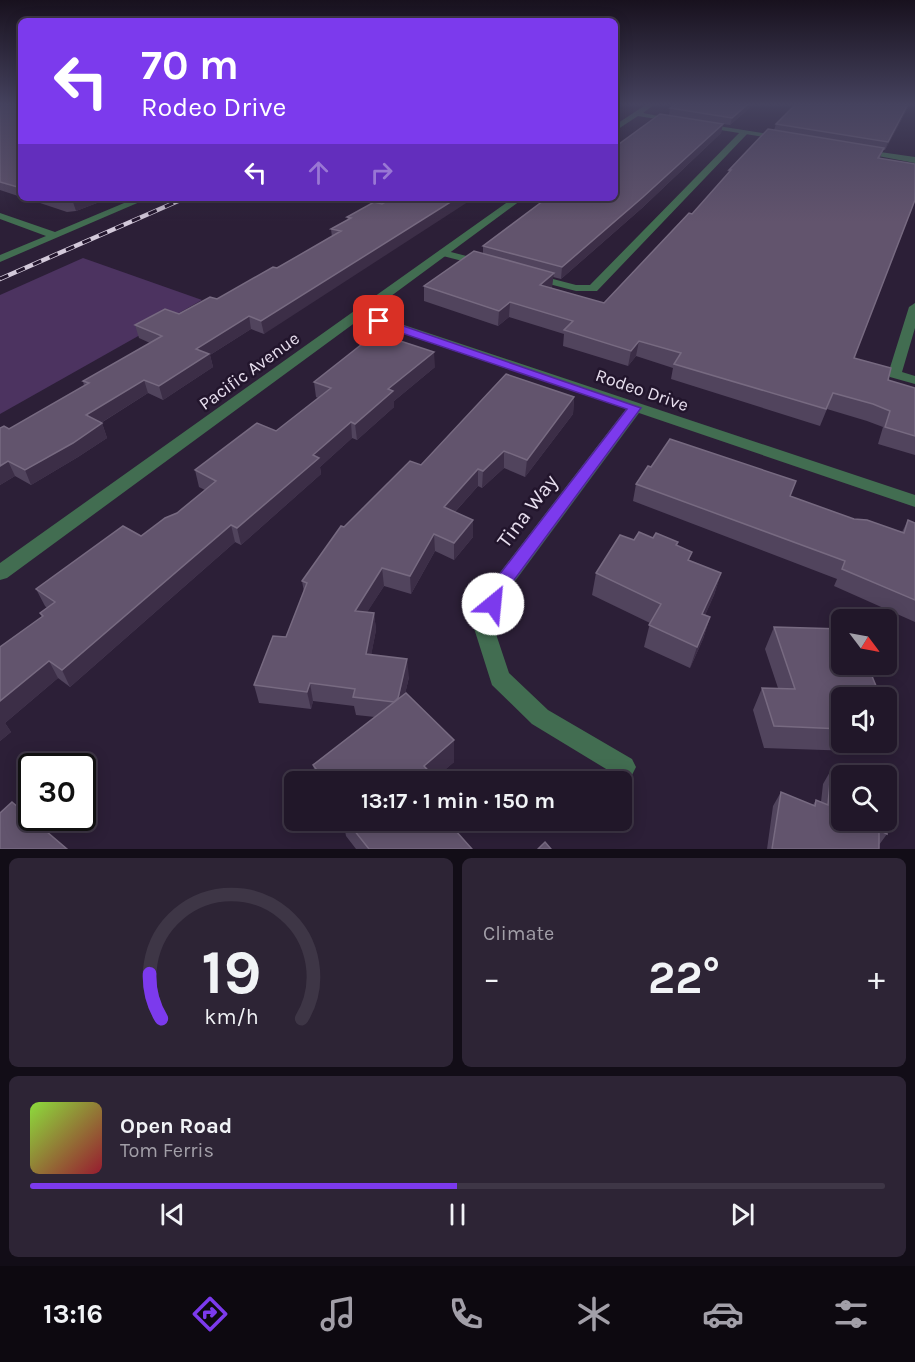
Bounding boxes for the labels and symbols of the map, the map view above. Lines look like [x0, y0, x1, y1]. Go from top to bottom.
pin [353, 295, 404, 346]
street label: Pacific Avenue [194, 327, 304, 415]
street label: Rodeo Drive [593, 364, 691, 416]
street label: Tina Way [492, 469, 562, 552]
position arrow [461, 572, 525, 636]
north arrow [831, 609, 897, 675]
speed limit sign: 30 [18, 753, 96, 831]

